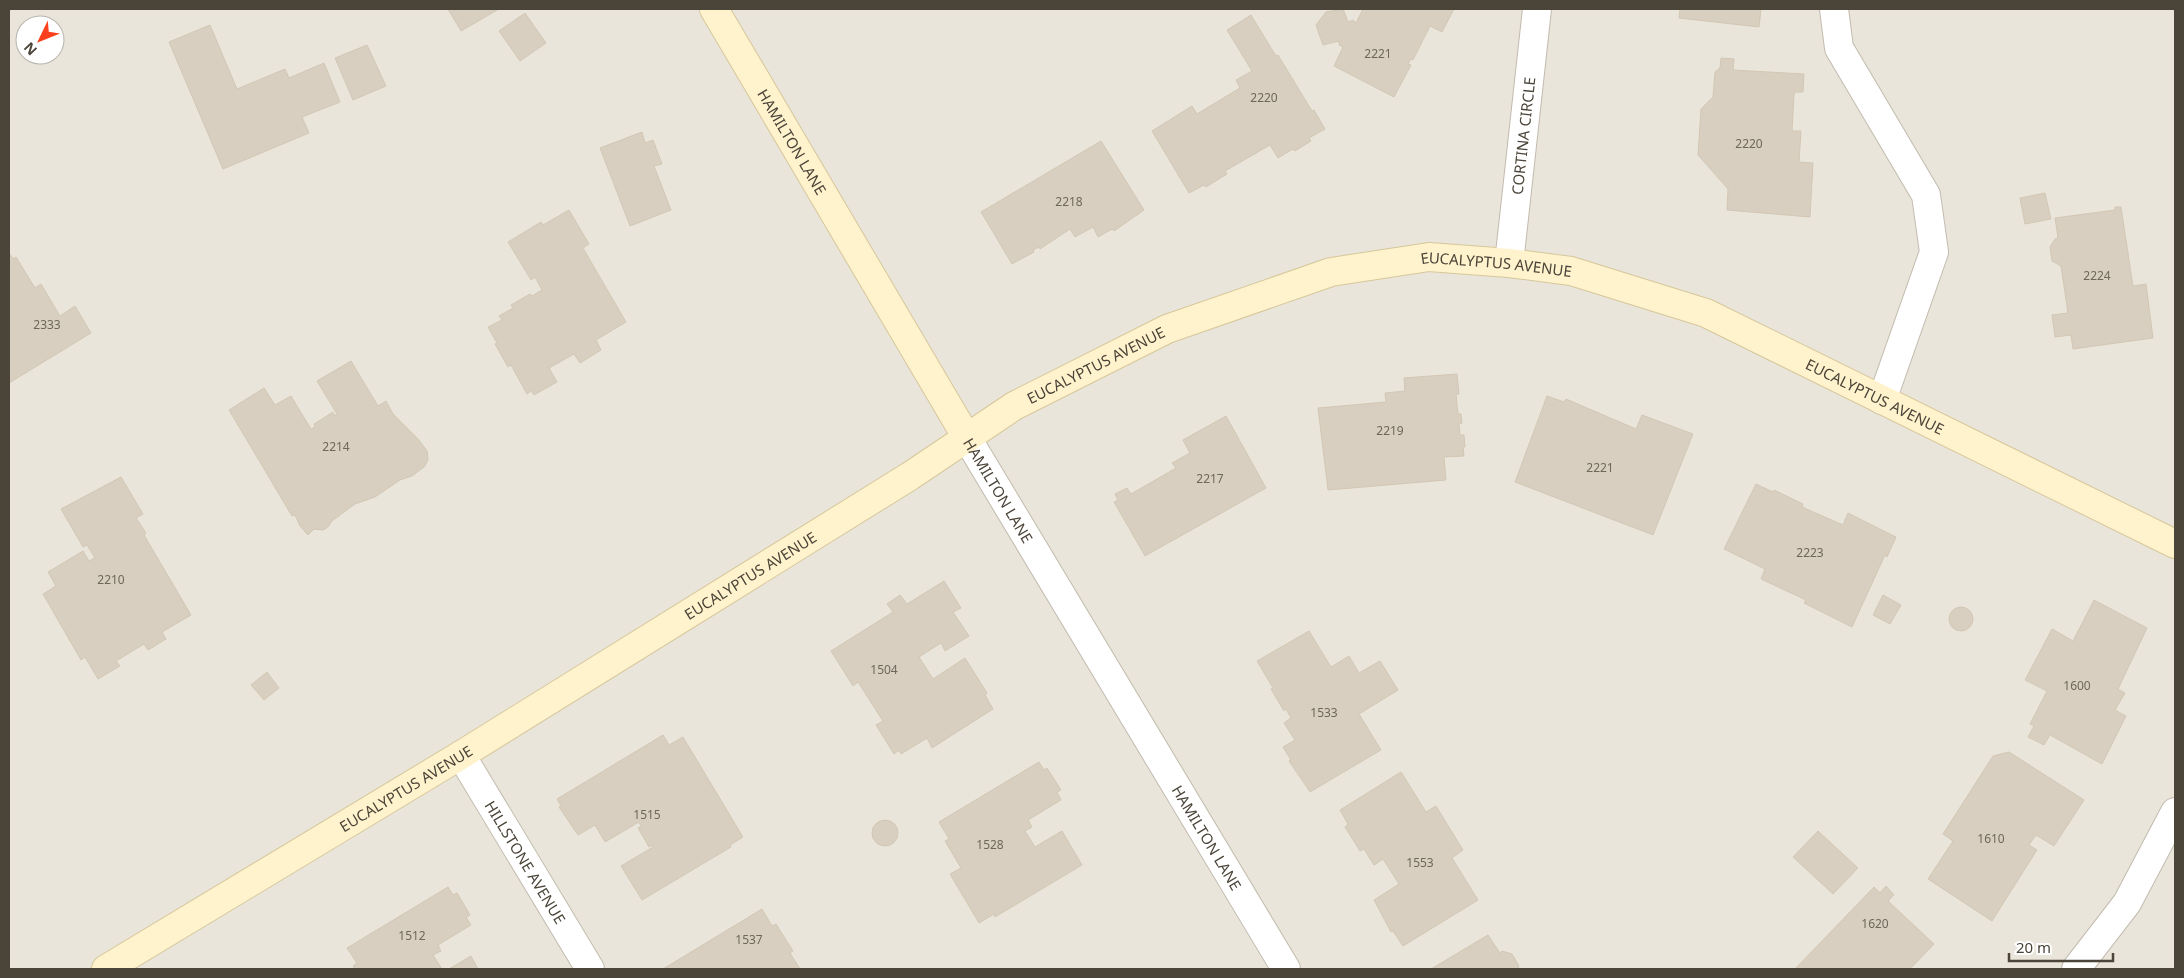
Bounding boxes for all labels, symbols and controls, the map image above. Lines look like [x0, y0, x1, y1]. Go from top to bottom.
north arrow [15, 15, 65, 65]
text: N [19, 39, 41, 60]
house number: 2221 [1364, 45, 1392, 62]
street label: CORTINA CIRCLE [1507, 76, 1539, 196]
street label: HAMILTON LANE [753, 85, 831, 198]
house number: 2220 [1250, 89, 1278, 106]
house number: 2220 [1735, 135, 1763, 152]
house number: 2218 [1055, 193, 1083, 210]
street label: EUCALYPTUS AVENUE [1419, 247, 1573, 281]
house number: 2224 [2083, 267, 2111, 284]
house number: 2333 [33, 316, 61, 333]
street label: EUCALYPTUS AVENUE [1023, 322, 1168, 408]
street label: EUCALYPTUS AVENUE [1802, 354, 1948, 439]
house number: 2219 [1376, 422, 1404, 439]
street label: HAMILTON LANE [959, 434, 1038, 547]
house number: 2214 [322, 438, 350, 455]
house number: 2221 [1586, 459, 1614, 476]
house number: 2217 [1196, 470, 1224, 487]
street label: EUCALYPTUS AVENUE [680, 527, 820, 624]
house number: 2223 [1796, 544, 1824, 561]
house number: 2210 [97, 571, 125, 588]
house number: 1504 [870, 661, 898, 678]
house number: 1600 [2063, 677, 2091, 694]
house number: 1533 [1310, 704, 1338, 721]
street label: EUCALYPTUS AVENUE [336, 740, 476, 836]
street label: HAMILTON LANE [1168, 781, 1246, 894]
street label: HILLSTONE AVENUE [481, 797, 570, 927]
house number: 1515 [633, 806, 661, 823]
house number: 1610 [1977, 830, 2005, 847]
house number: 1528 [976, 836, 1004, 853]
house number: 1553 [1406, 854, 1434, 871]
house number: 1620 [1861, 915, 1889, 932]
house number: 1512 [398, 927, 426, 944]
scale bar [2009, 930, 2113, 962]
house number: 1537 [735, 931, 763, 948]
text: 20 m [2016, 937, 2051, 957]

